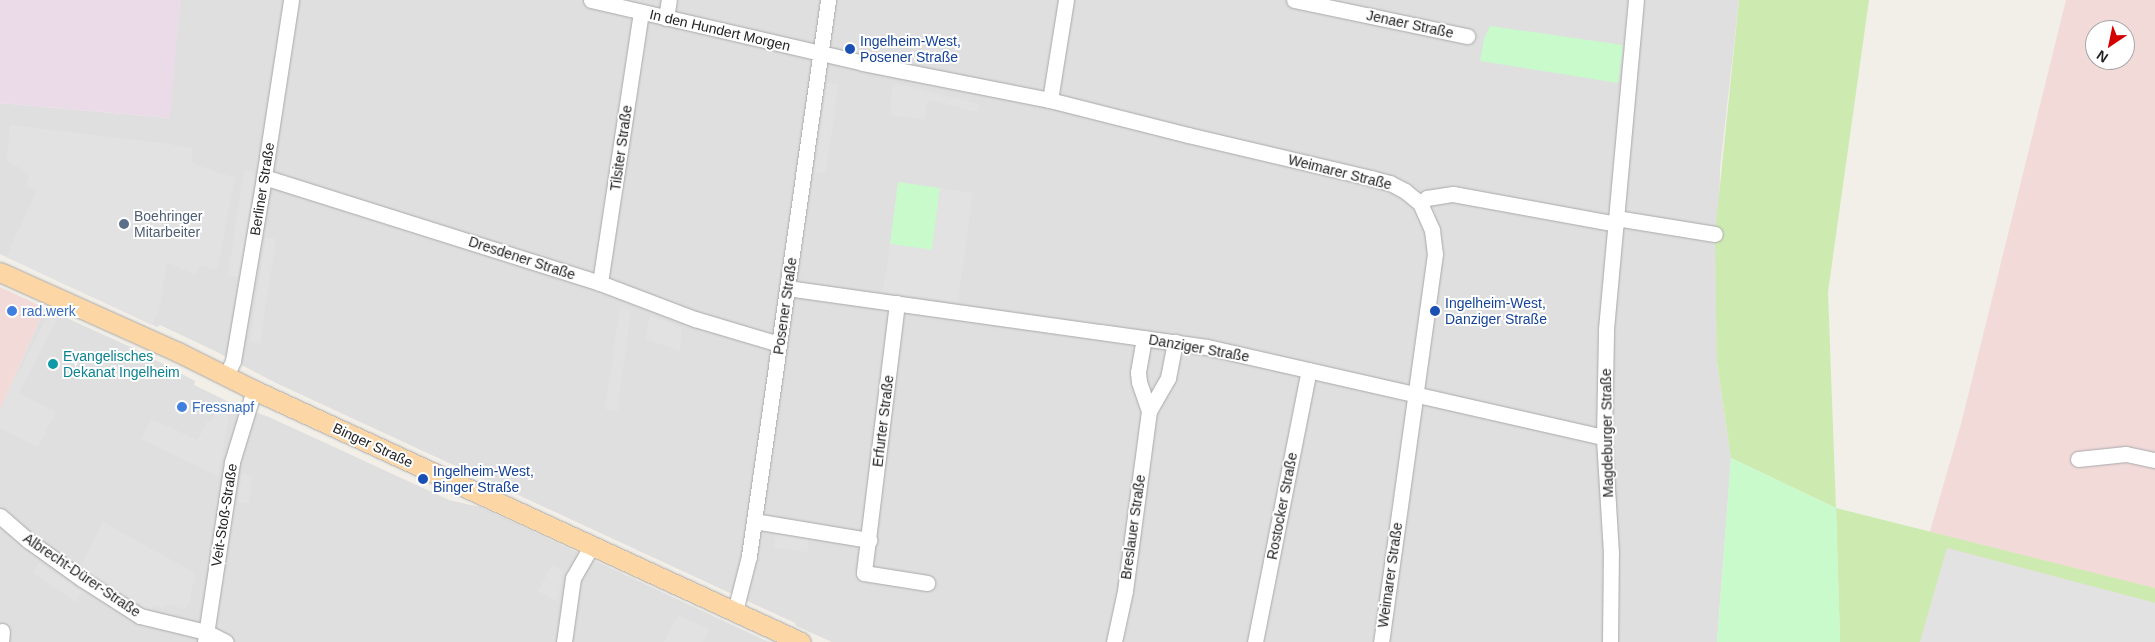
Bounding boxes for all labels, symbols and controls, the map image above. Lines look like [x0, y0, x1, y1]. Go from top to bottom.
street label: In den Hundert Morgen [648, 6, 792, 54]
street label: Jenaer Straße [1365, 7, 1455, 41]
north arrow [2085, 20, 2135, 70]
place label: Ingelheim-West, Posener Straße [860, 33, 961, 65]
marker: Ingelheim-West, Posener Straße [844, 43, 856, 55]
text: N [2094, 47, 2111, 66]
street label: Tilsiter Straße [607, 104, 635, 192]
street label: Berliner Straße [246, 141, 278, 237]
street label: Weimarer Straße [1286, 151, 1394, 193]
place label: Boehringer Mitarbeiter [134, 208, 202, 240]
marker: Boehringer Mitarbeiter [118, 218, 130, 230]
street label: Dresdener Straße [466, 233, 578, 283]
street label: Posener Straße [770, 256, 800, 356]
place label: Ingelheim-West, Danziger Straße [1445, 295, 1547, 328]
place label: rad.werk [22, 303, 76, 319]
marker: rad.werk [6, 305, 18, 317]
marker: Ingelheim-West, Danziger Straße [1429, 305, 1441, 317]
street label: Danziger Straße [1147, 331, 1251, 365]
place label: Evangelisches Dekanat Ingelheim [63, 348, 180, 381]
marker: Evangelisches Dekanat Ingelheim [47, 358, 59, 370]
street label: Magdeburger Straße [1597, 368, 1617, 498]
street label: Erfurter Straße [869, 374, 897, 468]
place label: Fressnapf [192, 399, 254, 415]
marker: Fressnapf [176, 401, 188, 413]
street label: Binger Straße [330, 419, 416, 471]
street label: Rostocker Straße [1263, 451, 1301, 561]
street label: Veit-Stoß-Straße [208, 462, 240, 568]
place label: Ingelheim-West, Binger Straße [433, 463, 534, 496]
marker: Ingelheim-West, Binger Straße [417, 473, 429, 485]
street label: Breslauer Straße [1117, 473, 1149, 581]
street label: Weimarer Straße [1374, 521, 1406, 629]
street label: Albrecht-Dürer-Straße [20, 530, 144, 620]

